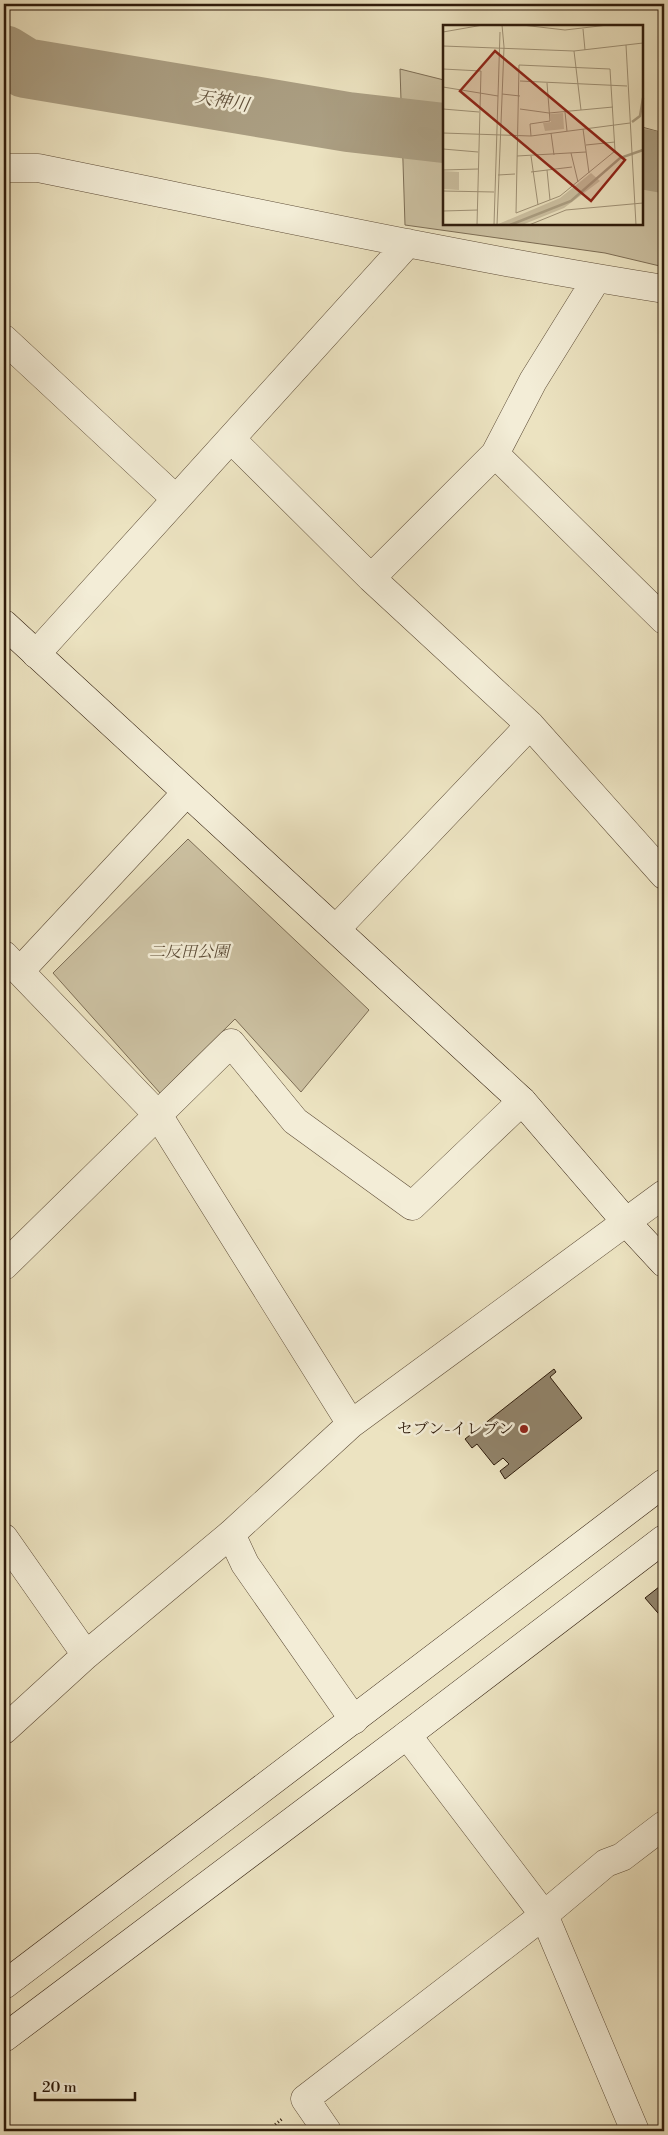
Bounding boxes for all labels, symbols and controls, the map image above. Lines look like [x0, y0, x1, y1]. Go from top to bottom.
inset map [443, 25, 643, 225]
water label: 天神川 [193, 85, 253, 117]
park label: 二反田公園 [149, 942, 232, 962]
place label: セブン-イレブン [397, 1419, 514, 1439]
marker: セブン-イレブン [518, 1423, 530, 1435]
scale bar [35, 2070, 135, 2102]
text: 20 m [42, 2078, 77, 2097]

